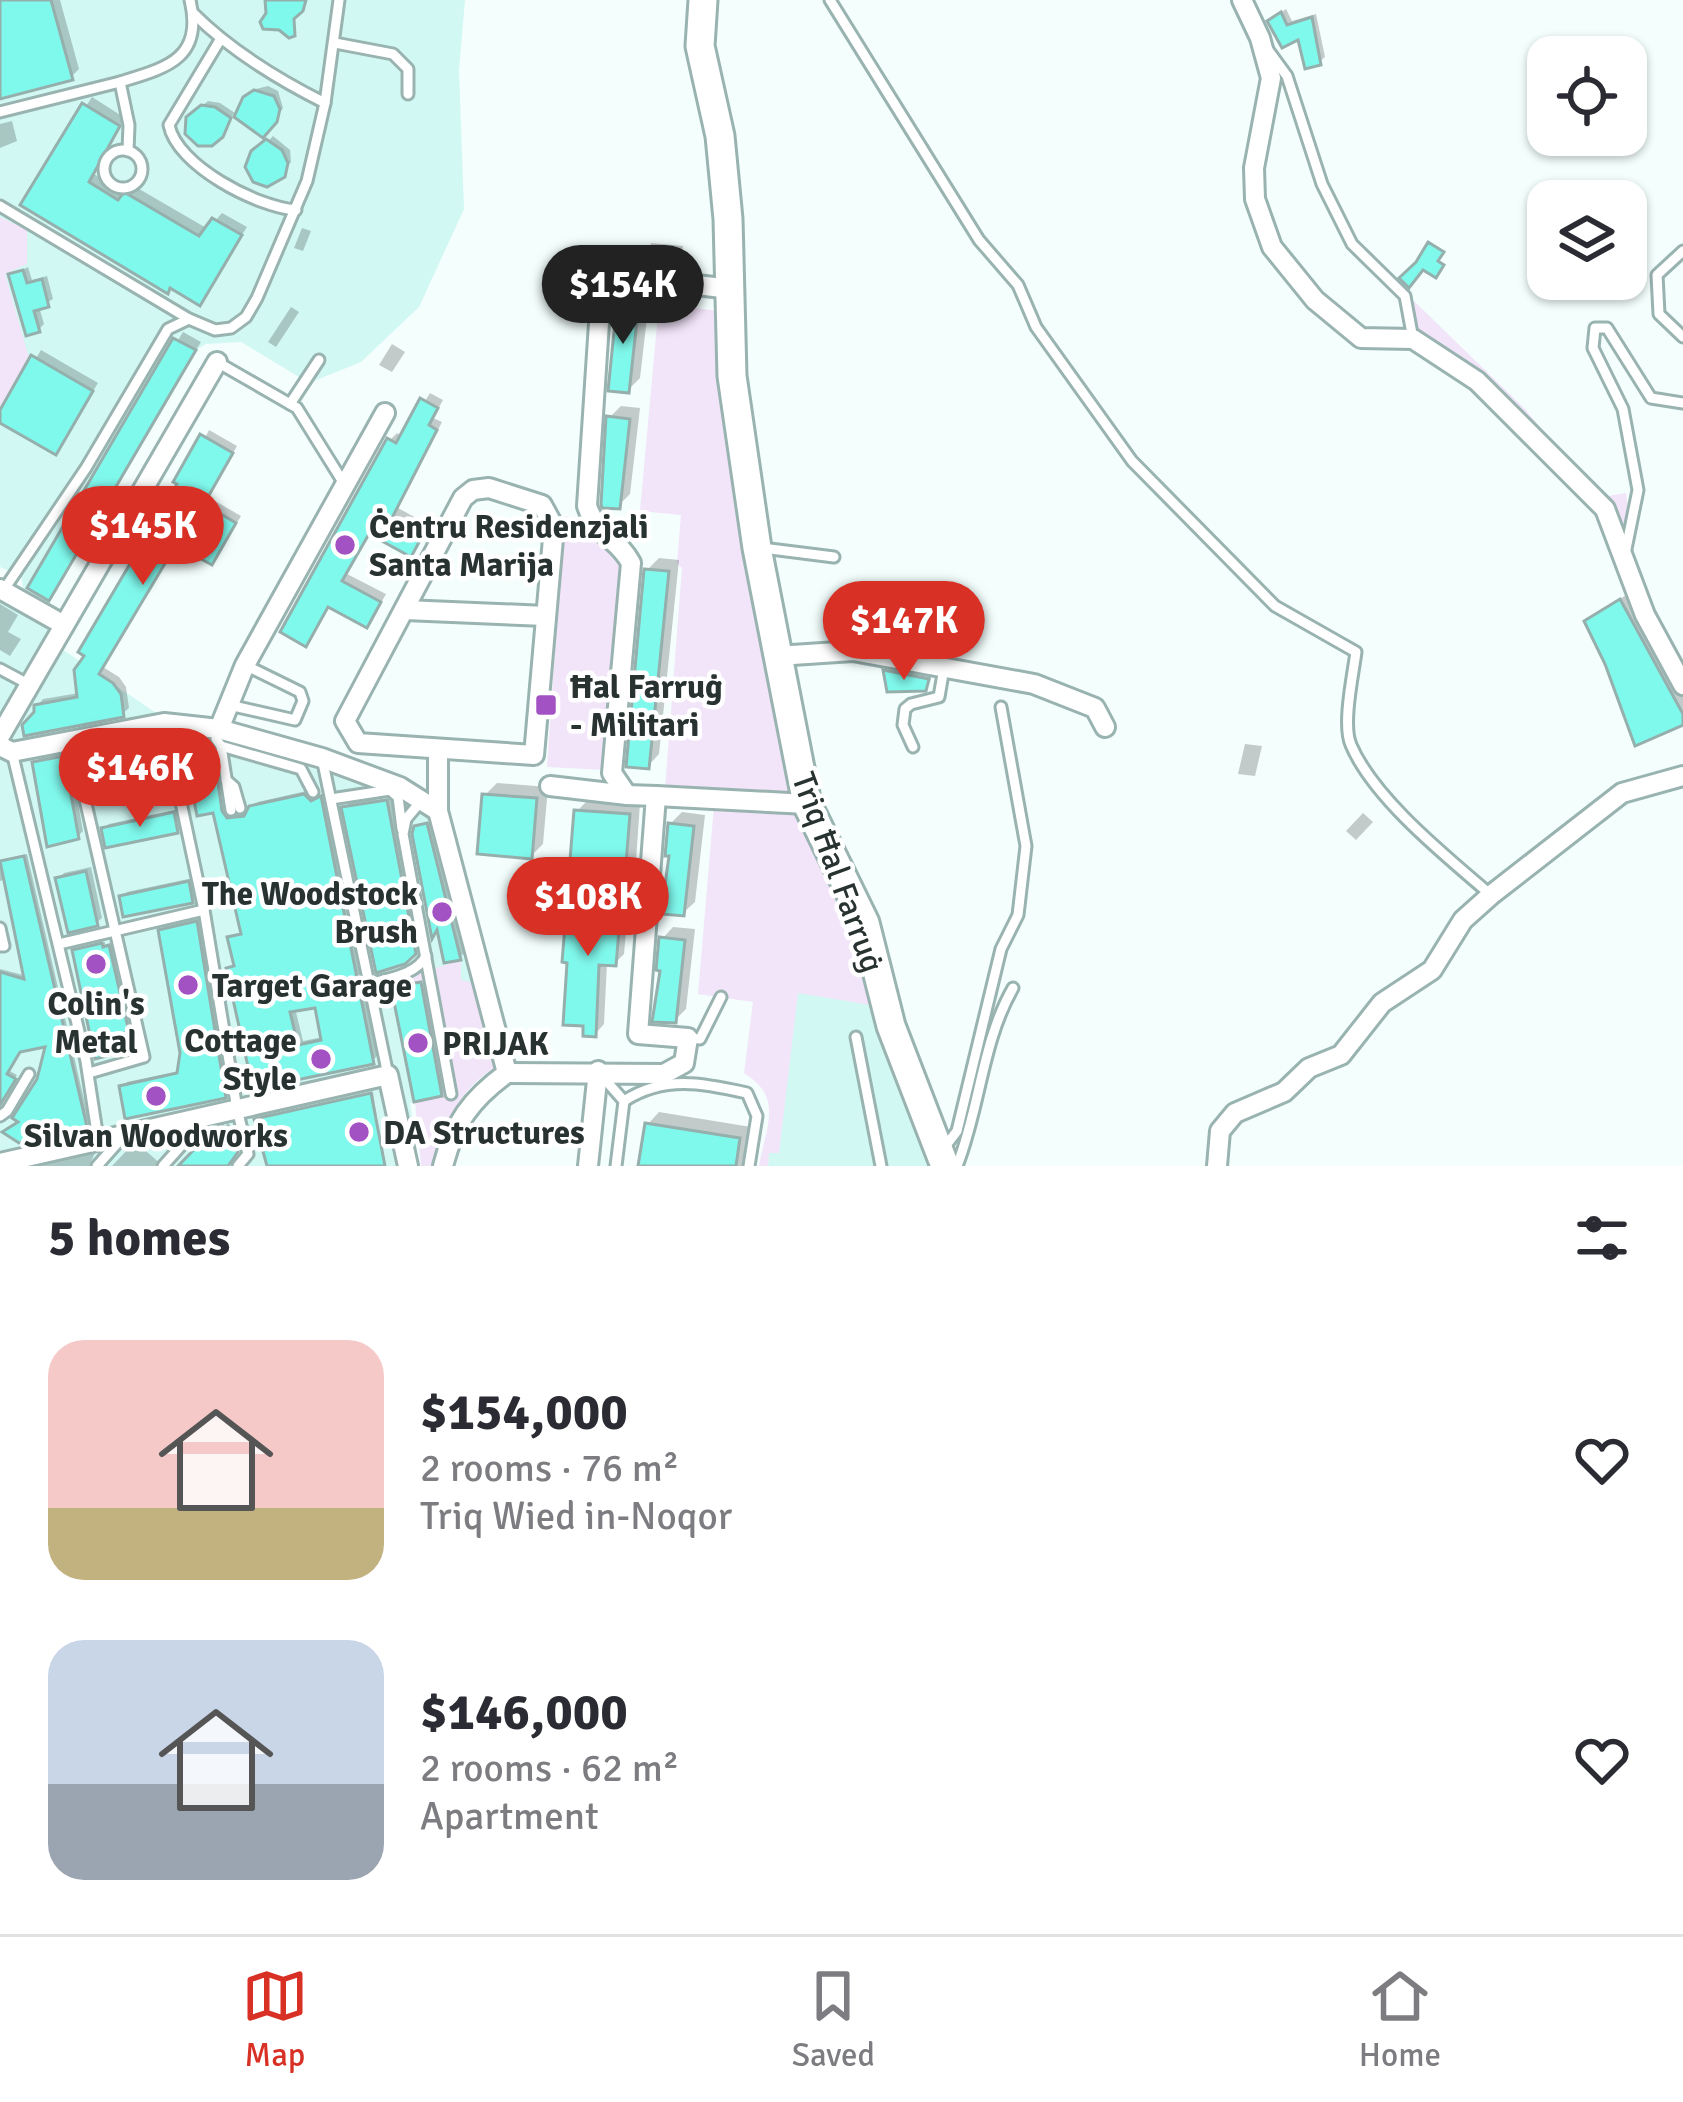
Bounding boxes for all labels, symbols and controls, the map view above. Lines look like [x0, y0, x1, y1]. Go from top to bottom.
map controls [1527, 36, 1647, 300]
button: locate [1527, 36, 1647, 156]
button: layers [1527, 180, 1647, 300]
pin: $154K [539, 245, 707, 347]
text: $154K [569, 260, 677, 308]
pin: $145K [59, 486, 227, 588]
text: $145K [89, 501, 197, 549]
place label: Ċentru Residenzjali Santa Marija [369, 507, 649, 586]
marker: Ċentru Residenzjali Santa Marija [332, 532, 358, 558]
pin: $147K [820, 581, 988, 683]
text: $147K [850, 596, 958, 644]
place label: Ħal Farruġ - Militari [570, 667, 723, 746]
marker: Ħal Farruġ - Militari [533, 692, 559, 718]
pin: $146K [56, 728, 224, 830]
text: $146K [86, 743, 194, 791]
street label: Triq Ħal Farruġ [782, 767, 893, 978]
pin: $108K [504, 857, 672, 959]
text: $108K [534, 872, 642, 920]
place label: The Woodstock Brush [202, 874, 419, 953]
marker: The Woodstock Brush [429, 899, 455, 925]
marker: Colin's Metal [83, 951, 109, 977]
place label: Target Garage [212, 966, 412, 1007]
marker: Target Garage [175, 972, 201, 998]
place label: Colin's Metal [47, 984, 145, 1063]
place label: Cottage Style [184, 1021, 297, 1100]
place label: PRIJAK [442, 1024, 549, 1065]
marker: PRIJAK [405, 1030, 431, 1056]
marker: Cottage Style [308, 1046, 334, 1072]
marker: Silvan Woodworks [143, 1083, 169, 1109]
place label: DA Structures [383, 1113, 585, 1154]
place label: Silvan Woodworks [24, 1116, 288, 1157]
marker: DA Structures [346, 1119, 372, 1145]
icon: filters [1569, 1205, 1635, 1271]
text: 5 homes [48, 1207, 230, 1270]
text: $154,000 [420, 1381, 628, 1444]
icon: home [144, 1388, 288, 1532]
icon: heart [1569, 1427, 1635, 1493]
text: 2 rooms · 76 m² [420, 1444, 679, 1492]
text: Triq Wied in-Noqor [420, 1492, 732, 1540]
text: $146,000 [420, 1681, 628, 1744]
icon: home [144, 1688, 288, 1832]
icon: heart [1569, 1727, 1635, 1793]
text: 2 rooms · 62 m² [420, 1744, 679, 1792]
text: Apartment [420, 1792, 599, 1840]
tab: Map [242, 1963, 308, 2076]
tab: Saved [792, 1963, 875, 2076]
tab: Home [1359, 1963, 1441, 2076]

